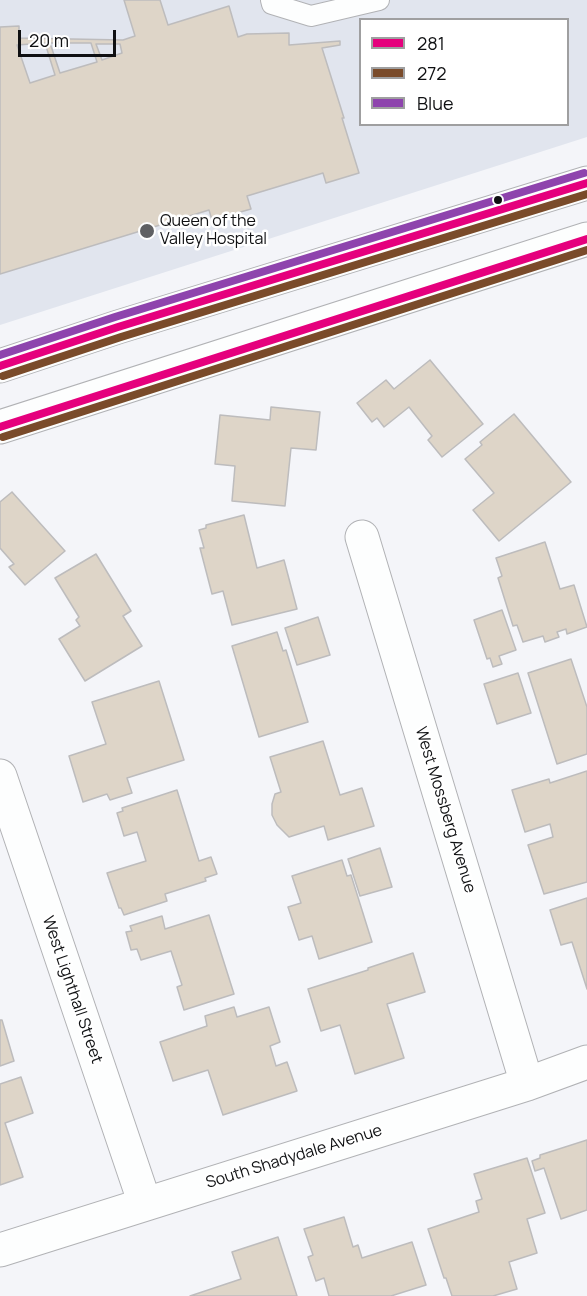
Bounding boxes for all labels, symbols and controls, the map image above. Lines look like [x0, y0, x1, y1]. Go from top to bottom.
scale bar [21, 18, 118, 56]
legend [359, 18, 569, 126]
text: 20 m [29, 28, 69, 52]
text: 281 [417, 31, 445, 55]
text: 272 [417, 61, 447, 85]
text: Blue [417, 91, 453, 115]
unlabelled marker [492, 194, 504, 206]
place label: Queen of the Valley Hospital [160, 212, 267, 250]
marker: Queen of the Valley Hospital [138, 222, 156, 240]
street label: West Mossberg Avenue [411, 725, 479, 895]
street label: West Lighthall Street [38, 914, 106, 1066]
street label: South Shadydale Avenue [204, 1121, 384, 1193]

